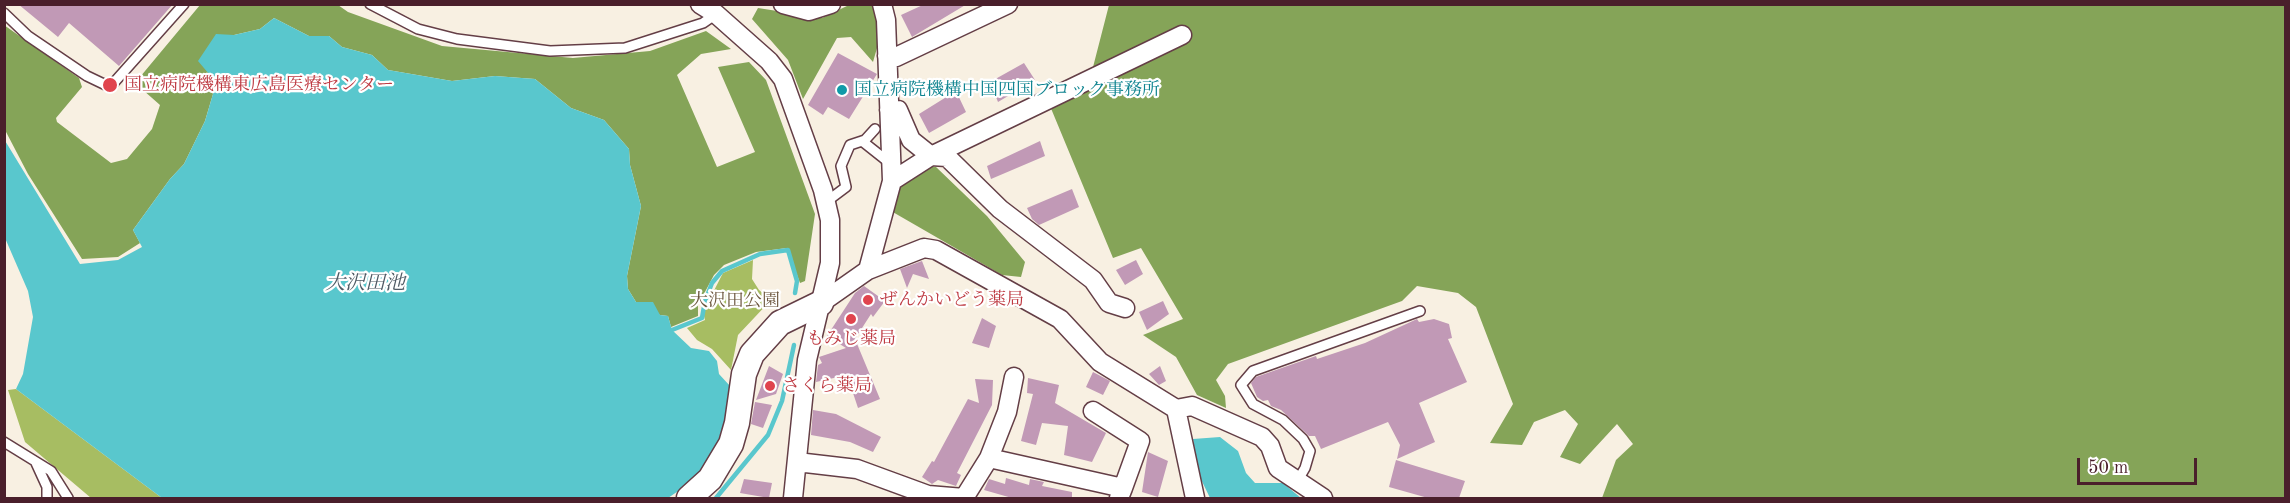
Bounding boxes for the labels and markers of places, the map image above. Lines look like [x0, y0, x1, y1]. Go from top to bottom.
place label: 国立病院機構東広島医療センター [124, 74, 394, 96]
marker: 国立病院機構東広島医療センター [101, 76, 119, 94]
place label: 国立病院機構中国四国ブロック事務所 [854, 79, 1160, 101]
marker: 国立病院機構中国四国ブロック事務所 [835, 83, 849, 97]
place label: ぜんかいどう薬局 [880, 289, 1024, 311]
marker: ぜんかいどう薬局 [861, 293, 875, 307]
marker: もみじ薬局 [844, 312, 858, 326]
place label: もみじ薬局 [806, 328, 896, 350]
place label: さくら薬局 [782, 375, 872, 397]
marker: さくら薬局 [763, 379, 777, 393]

